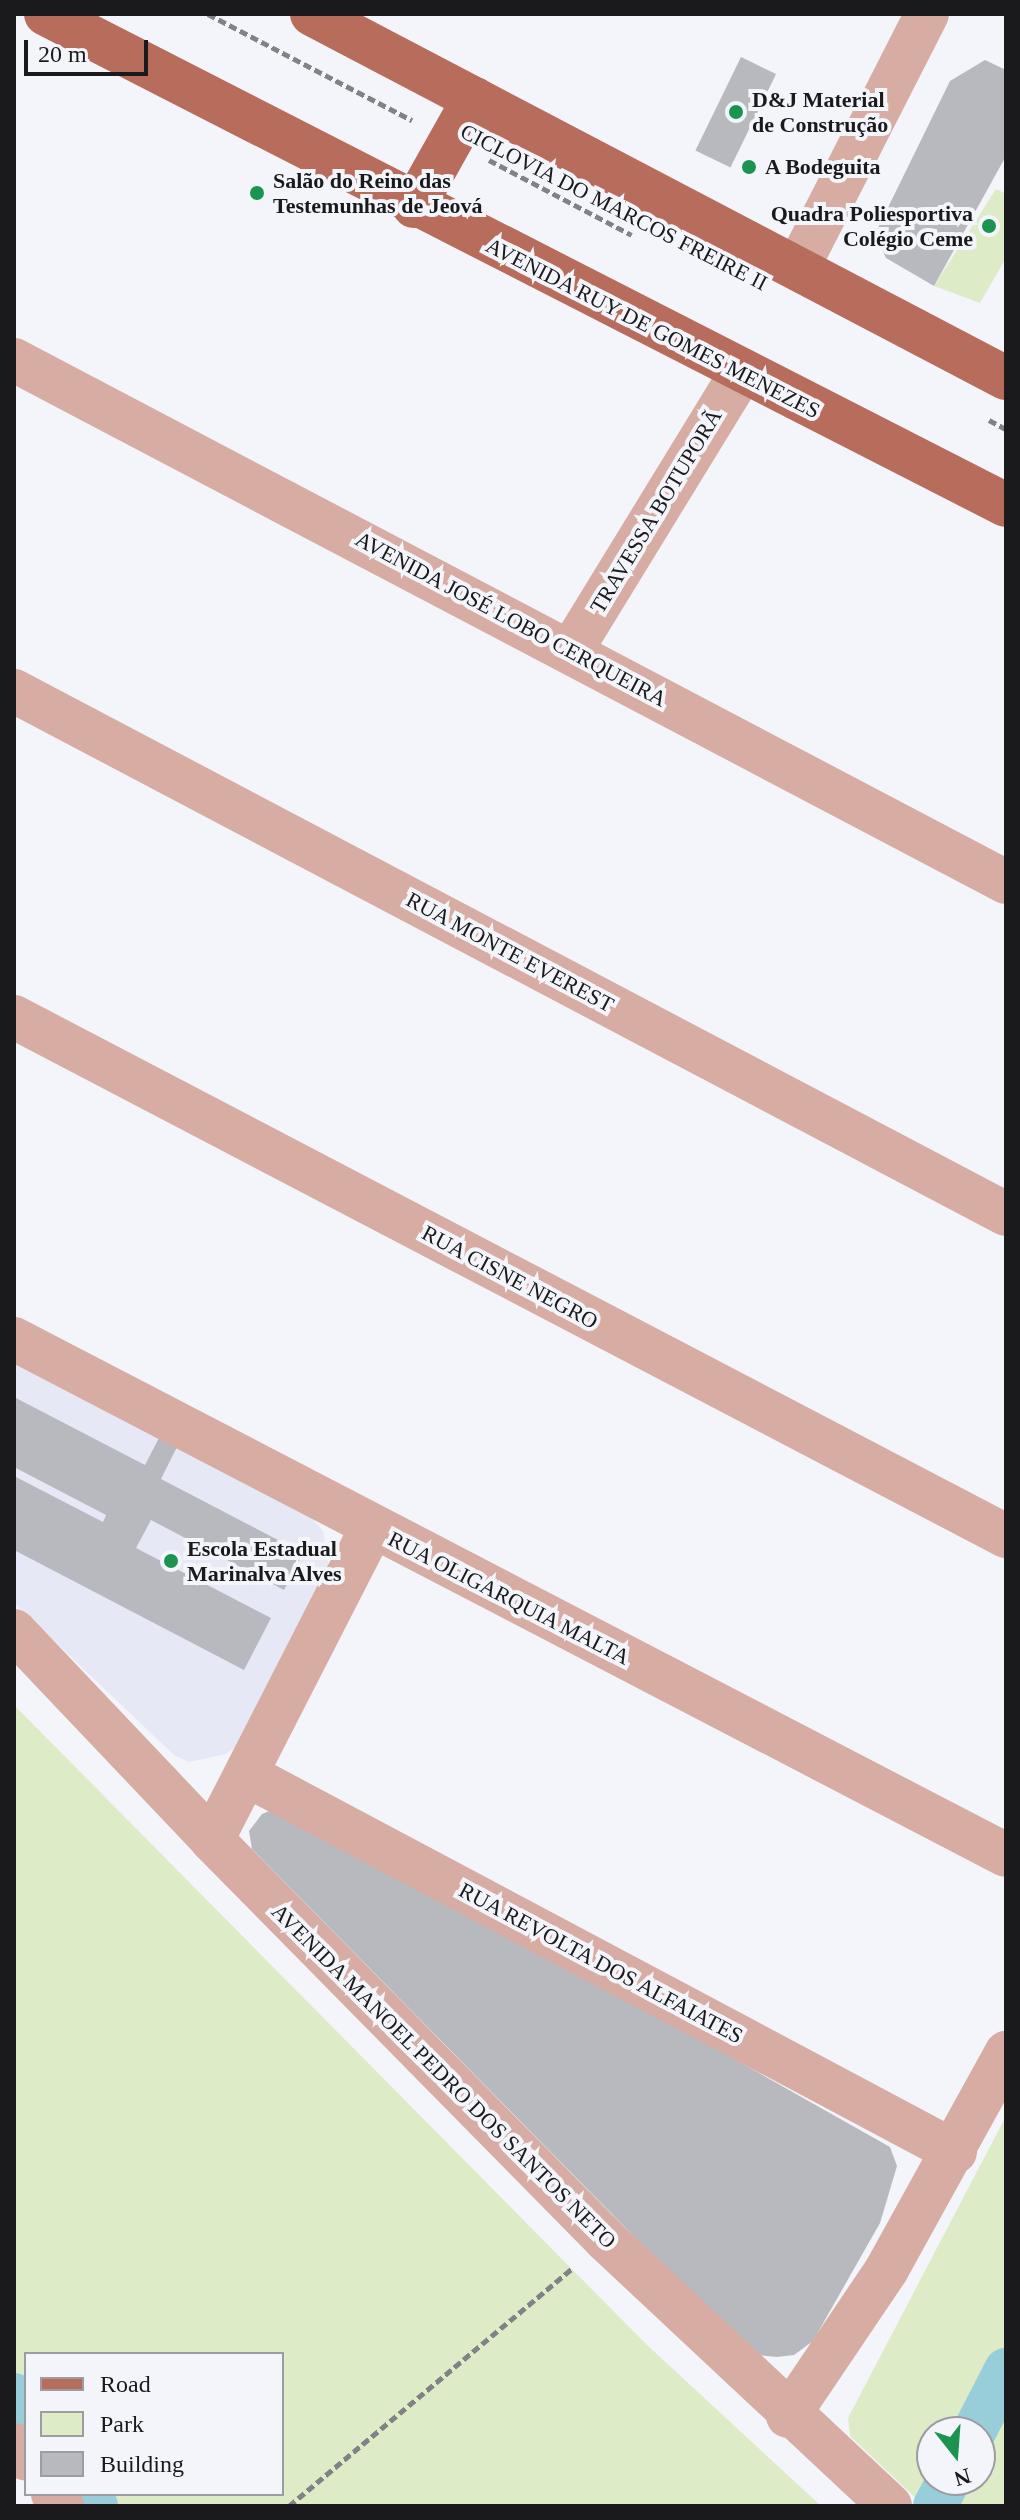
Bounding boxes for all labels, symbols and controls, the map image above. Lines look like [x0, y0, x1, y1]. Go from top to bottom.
scale bar [28, 24, 152, 74]
text: 20 m [38, 41, 87, 67]
place label: D&J Material de Construção [752, 86, 888, 138]
marker: D&J Material de Construção [727, 103, 745, 121]
street label: CICLOVIA DO MARCOS FREIRE II [456, 118, 772, 296]
place label: A Bodeguita [765, 154, 882, 180]
marker: A Bodeguita [740, 158, 758, 176]
place label: Salão do Reino das Testemunhas de Jeová [273, 167, 482, 218]
marker: Salão do Reino das Testemunhas de Jeová [248, 184, 266, 202]
place label: Quadra Poliesportiva Colégio Ceme [771, 200, 973, 252]
marker: Quadra Poliesportiva Colégio Ceme [980, 217, 998, 235]
street label: AVENIDA RUY DE GOMES MENEZES [481, 231, 825, 425]
street label: TRAVESSA BOTUPORÃ [584, 404, 728, 618]
street label: AVENIDA JOSÉ LOBO CERQUEIRA [350, 525, 672, 713]
street label: RUA MONTE EVEREST [401, 886, 619, 1018]
street label: RUA CISNE NEGRO [417, 1219, 603, 1335]
street label: RUA OLIGARQUIA MALTA [383, 1525, 635, 1671]
place label: Escola Estadual Marinalva Alves [187, 1535, 343, 1586]
marker: Escola Estadual Marinalva Alves [162, 1552, 180, 1570]
street label: RUA REVOLTA DOS ALFAIATES [453, 1876, 749, 2050]
street label: AVENIDA MANOEL PEDRO DOS SANTOS NETO [265, 1897, 623, 2255]
legend [24, 2352, 284, 2496]
text: Road [100, 2371, 151, 2397]
text: Park [100, 2411, 144, 2437]
north arrow [916, 2416, 996, 2496]
text: Building [100, 2451, 184, 2477]
text: N [951, 2463, 974, 2492]

